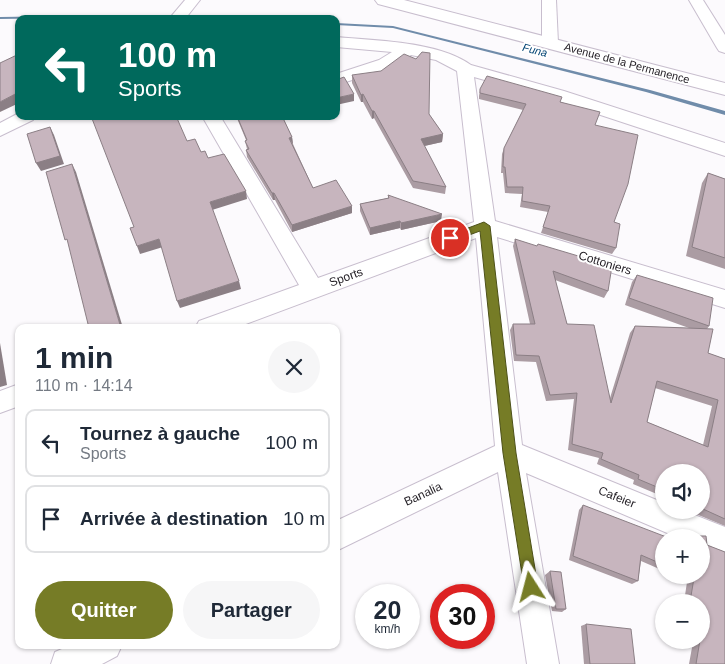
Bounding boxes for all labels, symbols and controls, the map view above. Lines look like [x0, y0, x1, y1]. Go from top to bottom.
icon: left [35, 35, 100, 100]
text: 100 m [118, 35, 217, 74]
street label: Avenue de la Permanence [563, 40, 691, 86]
water label: Funa [521, 41, 549, 59]
text: Sports [118, 76, 182, 101]
pin [429, 217, 471, 259]
icon: arrive [436, 224, 464, 252]
street label: Cottoniers [577, 248, 633, 278]
street label: Sports [327, 264, 365, 290]
text: 1 min [35, 341, 113, 374]
button: close [268, 341, 320, 393]
text: 110 m · 14:14 [35, 377, 133, 394]
text: Tournez à gauche [80, 423, 240, 444]
icon: left [37, 429, 65, 457]
text: 100 m [265, 432, 318, 453]
text: Sports [80, 445, 126, 462]
map controls [655, 464, 710, 649]
button: sound [655, 464, 710, 519]
street label: Banalia [402, 479, 444, 509]
street label: Cafeier [596, 483, 638, 511]
icon: arrive [37, 505, 65, 533]
text: Arrivée à destination [80, 508, 268, 529]
text: 10 m [283, 508, 325, 529]
button: + [655, 529, 710, 584]
position arrow [504, 560, 556, 612]
button: Quitter [35, 581, 173, 639]
button: Partager [183, 581, 320, 639]
speed limit sign: 30 [430, 584, 495, 649]
button: − [655, 594, 710, 649]
text: 20 [374, 596, 401, 624]
text: km/h [374, 622, 401, 636]

